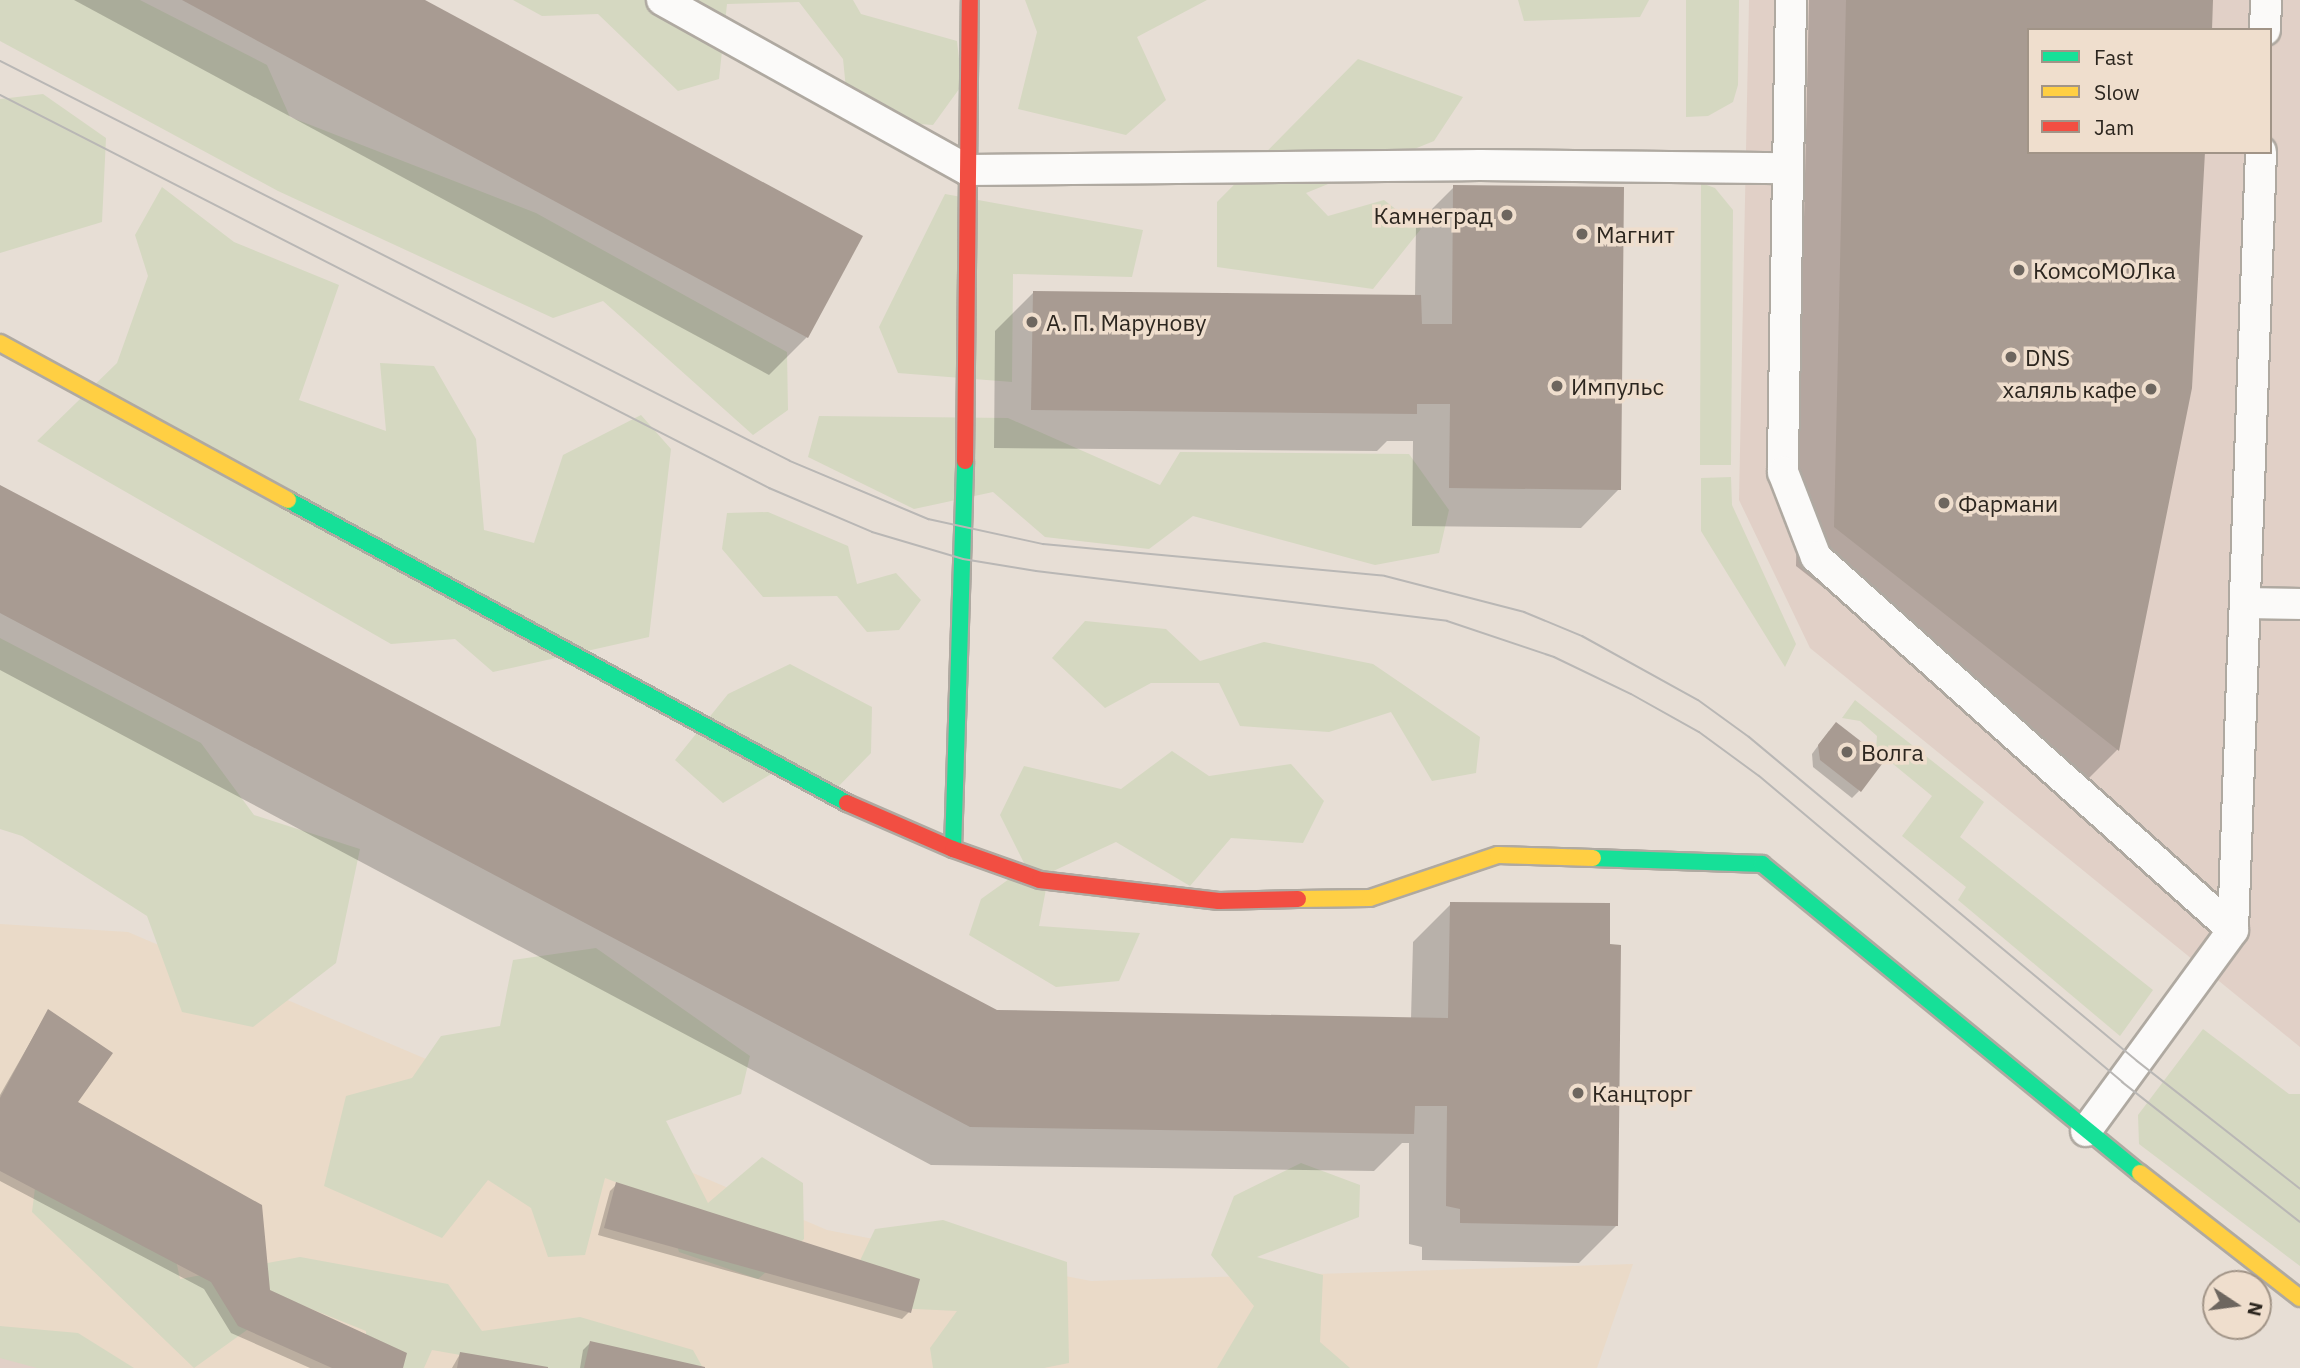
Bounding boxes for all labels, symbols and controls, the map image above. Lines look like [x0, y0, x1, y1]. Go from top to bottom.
legend [2027, 28, 2272, 154]
text: Fast [2094, 43, 2134, 71]
text: Slow [2094, 78, 2140, 106]
text: Jam [2094, 113, 2134, 141]
place label: Камнеград [1374, 201, 1493, 229]
marker: Камнеград [1499, 207, 1515, 223]
place label: Магнит [1596, 220, 1675, 248]
marker: Магнит [1574, 226, 1590, 242]
place label: КомсоМОЛка [2033, 256, 2176, 284]
marker: КомсоМОЛка [2011, 262, 2027, 278]
place label: А. П. Марунову [1046, 308, 1207, 336]
marker: А. П. Марунову [1024, 314, 1040, 330]
place label: DNS [2025, 343, 2070, 371]
marker: DNS [2003, 349, 2019, 365]
place label: Импульс [1571, 372, 1664, 400]
place label: халяль кафе [2003, 375, 2137, 403]
marker: Импульс [1549, 378, 1565, 394]
marker: халяль кафе [2143, 381, 2159, 397]
place label: Фармани [1958, 489, 2058, 517]
marker: Фармани [1936, 495, 1952, 511]
place label: Волга [1861, 738, 1924, 766]
marker: Волга [1839, 744, 1855, 760]
place label: Канцторг [1592, 1079, 1693, 1107]
marker: Канцторг [1570, 1085, 1586, 1101]
north arrow [2202, 1270, 2272, 1340]
text: N [2242, 1300, 2269, 1319]

